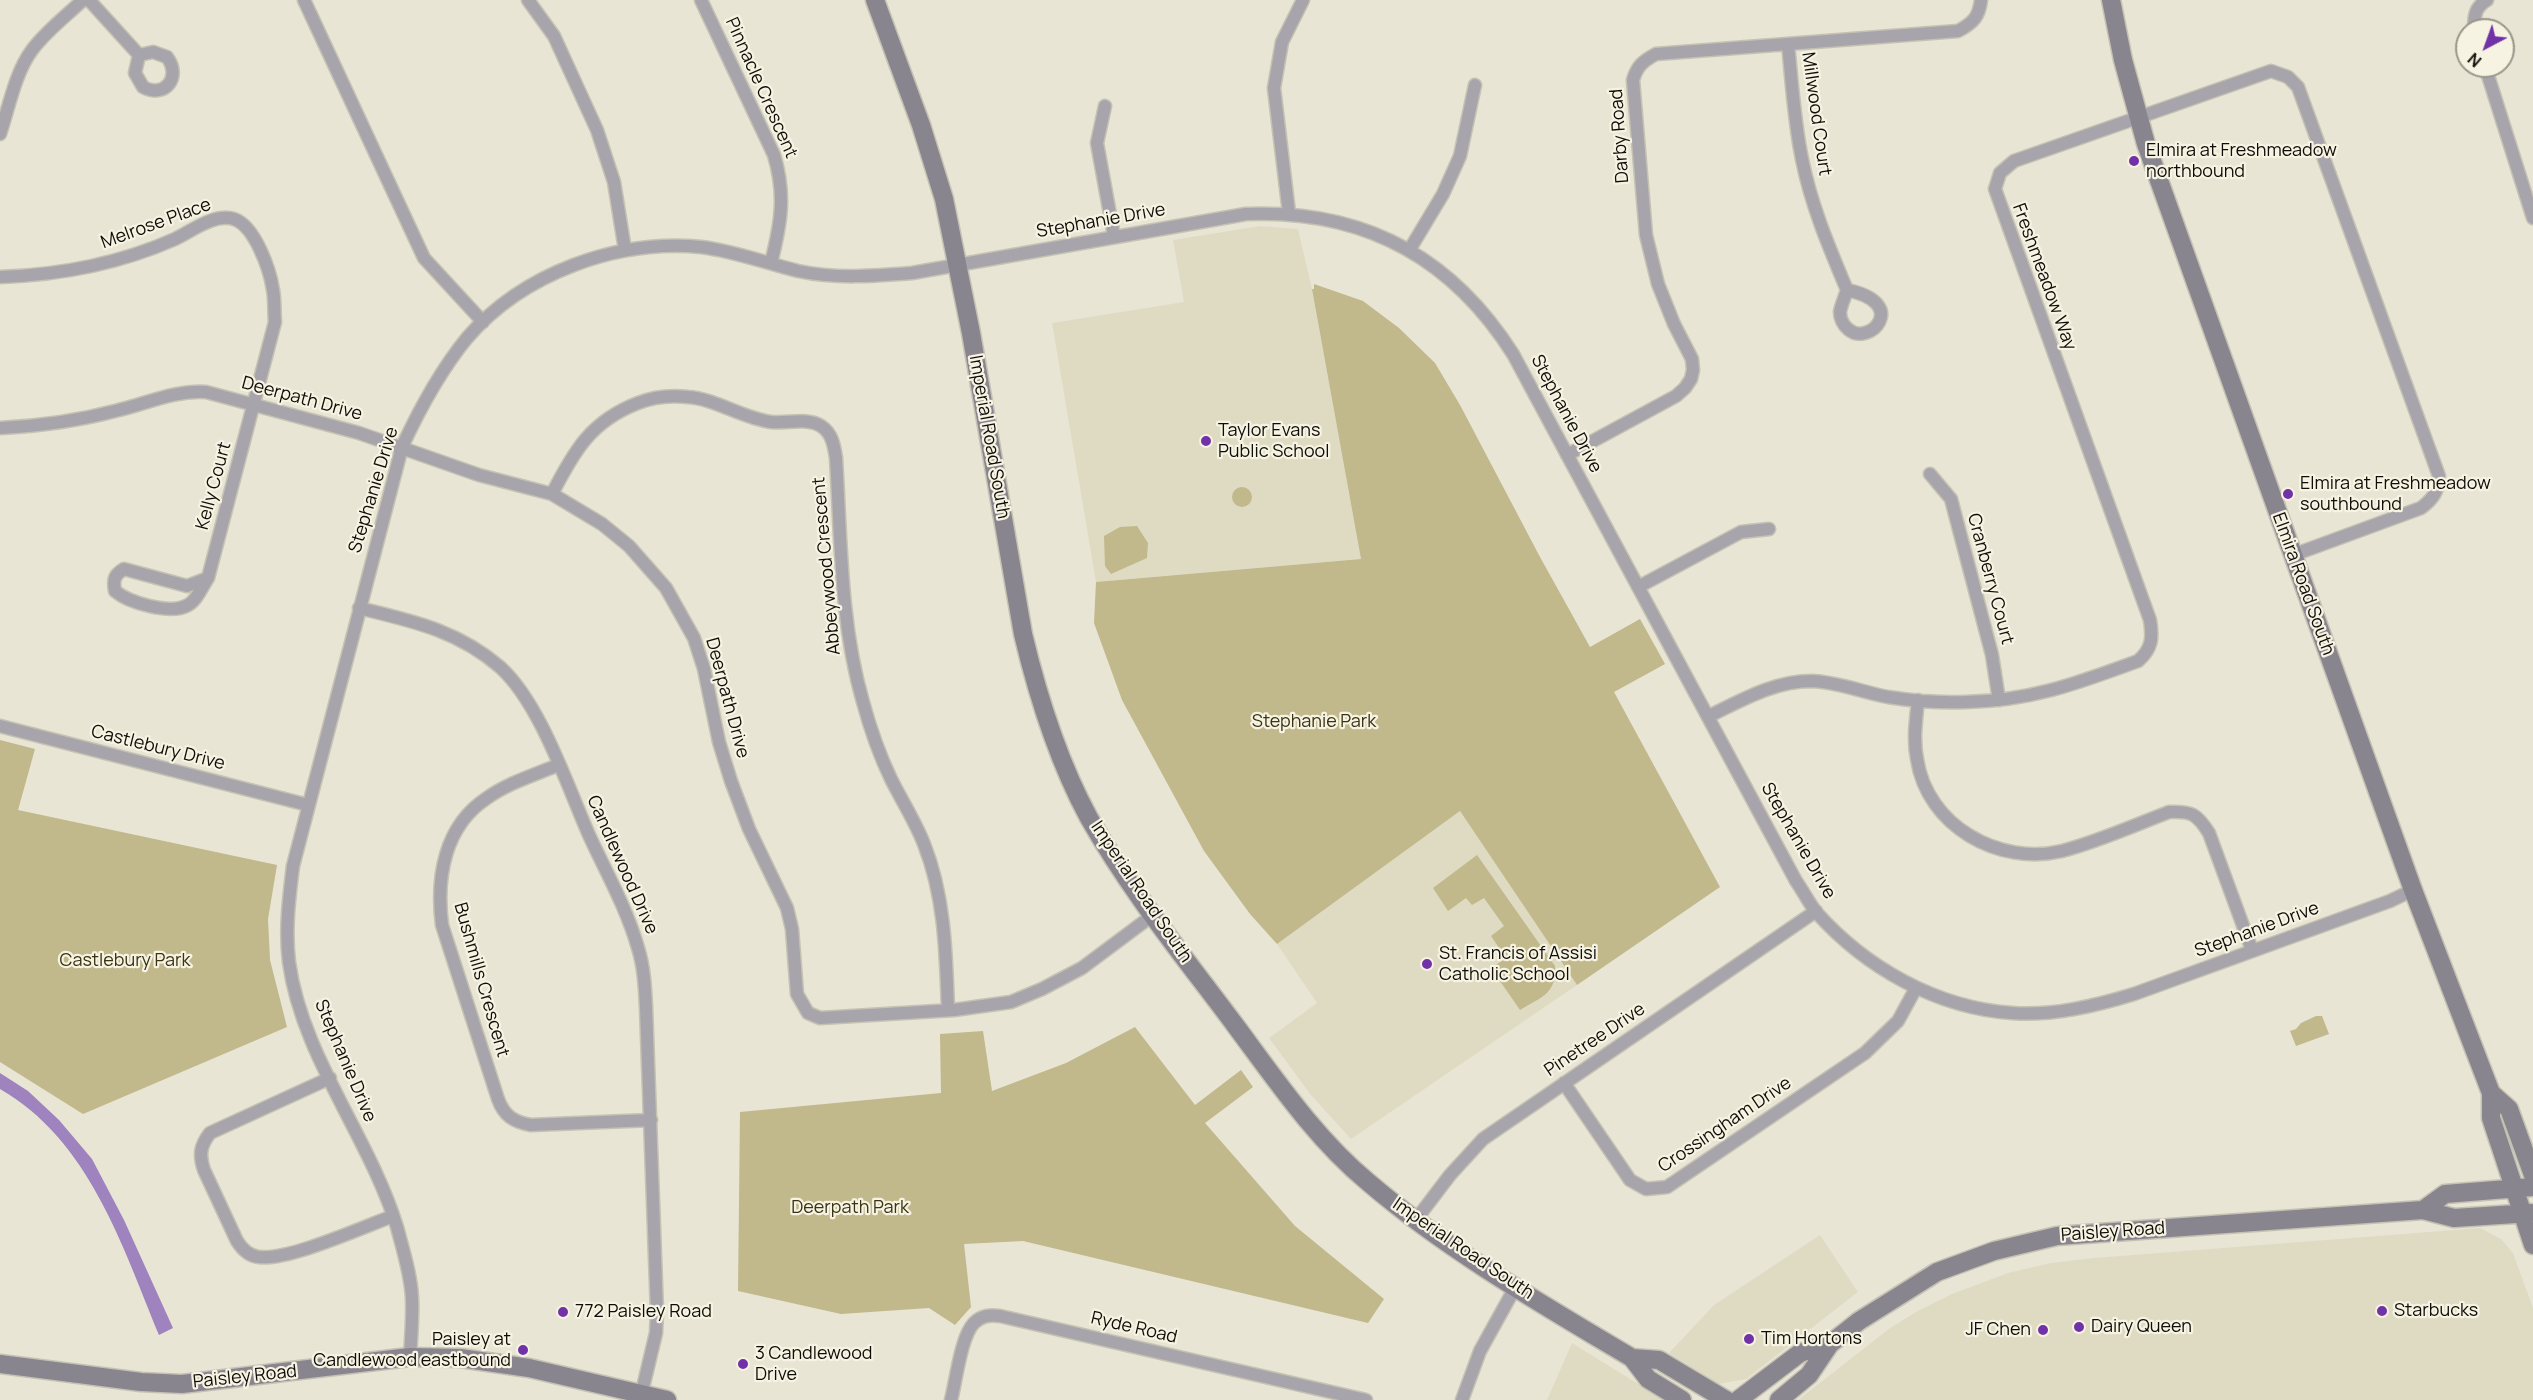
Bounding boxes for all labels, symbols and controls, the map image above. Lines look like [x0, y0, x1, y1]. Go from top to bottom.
street label: Pinnacle Crescent [720, 14, 802, 162]
north arrow [2455, 18, 2515, 78]
text: N [2463, 48, 2486, 72]
street label: Millwood Court [1797, 51, 1835, 177]
street label: Darby Road [1606, 88, 1634, 184]
place label: Elmira at Freshmeadow northbound [2146, 140, 2337, 182]
marker: Elmira at Freshmeadow northbound [2127, 154, 2141, 168]
street label: Melrose Place [98, 194, 214, 254]
street label: Stephanie Drive [1035, 199, 1167, 243]
street label: Freshmeadow Way [2007, 201, 2081, 353]
street label: Stephanie Drive [1526, 351, 1606, 477]
street label: Imperial Road South [964, 354, 1014, 520]
street label: Deerpath Drive [239, 373, 365, 425]
place label: Taylor Evans Public School [1218, 420, 1329, 462]
street label: Stephanie Drive [345, 424, 403, 556]
marker: Taylor Evans Public School [1199, 434, 1213, 448]
street label: Kelly Court [192, 440, 236, 532]
place label: Elmira at Freshmeadow southbound [2300, 473, 2491, 516]
street label: Abbeywood Crescent [808, 476, 846, 656]
marker: Elmira at Freshmeadow southbound [2281, 487, 2295, 501]
street label: Elmira Road South [2267, 510, 2339, 658]
street label: Cranberry Court [1962, 511, 2018, 647]
street label: Deerpath Drive [701, 635, 753, 761]
park label: Stephanie Park [1252, 711, 1376, 733]
street label: Castlebury Drive [89, 721, 227, 775]
street label: Stephanie Drive [1756, 779, 1840, 903]
street label: Candlewood Drive [582, 792, 662, 938]
street label: Imperial Road South [1086, 817, 1196, 967]
street label: Stephanie Drive [2192, 898, 2322, 962]
street label: Bushmills Crescent [449, 900, 513, 1060]
place label: St. Francis of Assisi Catholic School [1439, 943, 1597, 986]
park label: Castlebury Park [60, 950, 190, 972]
marker: St. Francis of Assisi Catholic School [1420, 957, 1434, 971]
street label: Stephanie Drive [310, 997, 380, 1125]
street label: Pinetree Drive [1541, 998, 1649, 1082]
street label: Crossingham Drive [1654, 1072, 1796, 1178]
street label: Imperial Road South [1388, 1194, 1538, 1304]
park label: Deerpath Park [791, 1197, 909, 1219]
street label: Paisley Road [2060, 1218, 2166, 1246]
place label: Starbucks [2394, 1300, 2478, 1322]
place label: 772 Paisley Road [575, 1301, 712, 1323]
marker: Starbucks [2375, 1304, 2389, 1318]
marker: 772 Paisley Road [556, 1305, 570, 1319]
street label: Ryde Road [1089, 1308, 1179, 1348]
place label: Dairy Queen [2091, 1316, 2192, 1338]
place label: JF Chen [1965, 1319, 2031, 1341]
marker: Dairy Queen [2072, 1320, 2086, 1334]
marker: JF Chen [2036, 1323, 2050, 1337]
place label: Tim Hortons [1761, 1328, 1862, 1350]
place label: Paisley at Candlewood eastbound [313, 1329, 511, 1372]
marker: Tim Hortons [1742, 1332, 1756, 1346]
marker: Paisley at Candlewood eastbound [516, 1343, 530, 1357]
place label: 3 Candlewood Drive [755, 1343, 873, 1386]
marker: 3 Candlewood Drive [736, 1357, 750, 1371]
street label: Paisley Road [192, 1361, 298, 1393]

